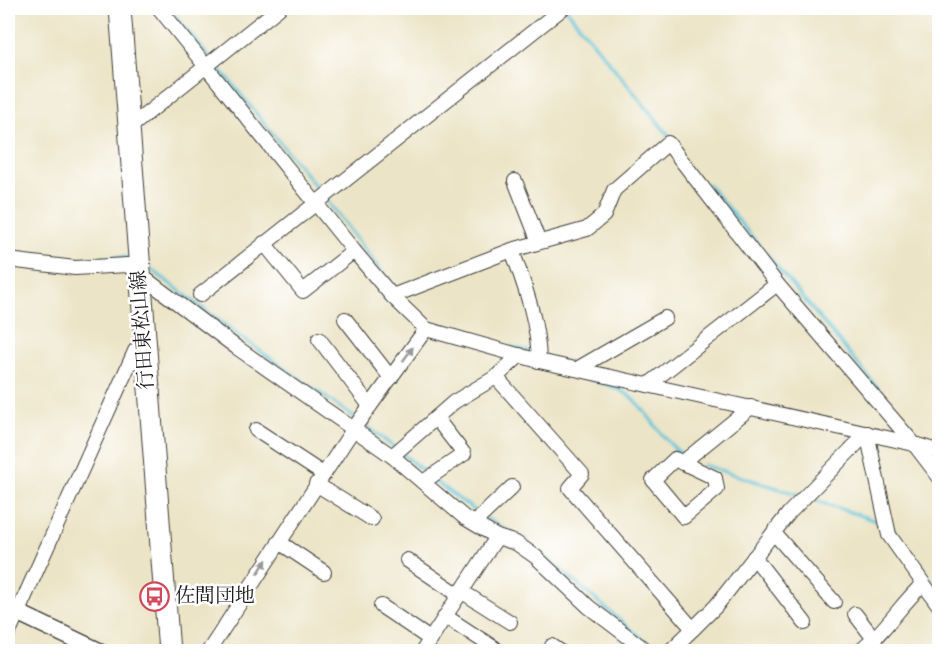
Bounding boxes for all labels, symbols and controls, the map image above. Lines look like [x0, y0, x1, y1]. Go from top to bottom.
street label: 行田東松山線 [126, 269, 160, 391]
one-way arrow [402, 346, 414, 362]
one-way arrow [257, 559, 268, 575]
bus stop icon: 佐間団地 [138, 580, 170, 612]
place label: 佐間団地 [175, 584, 255, 609]

